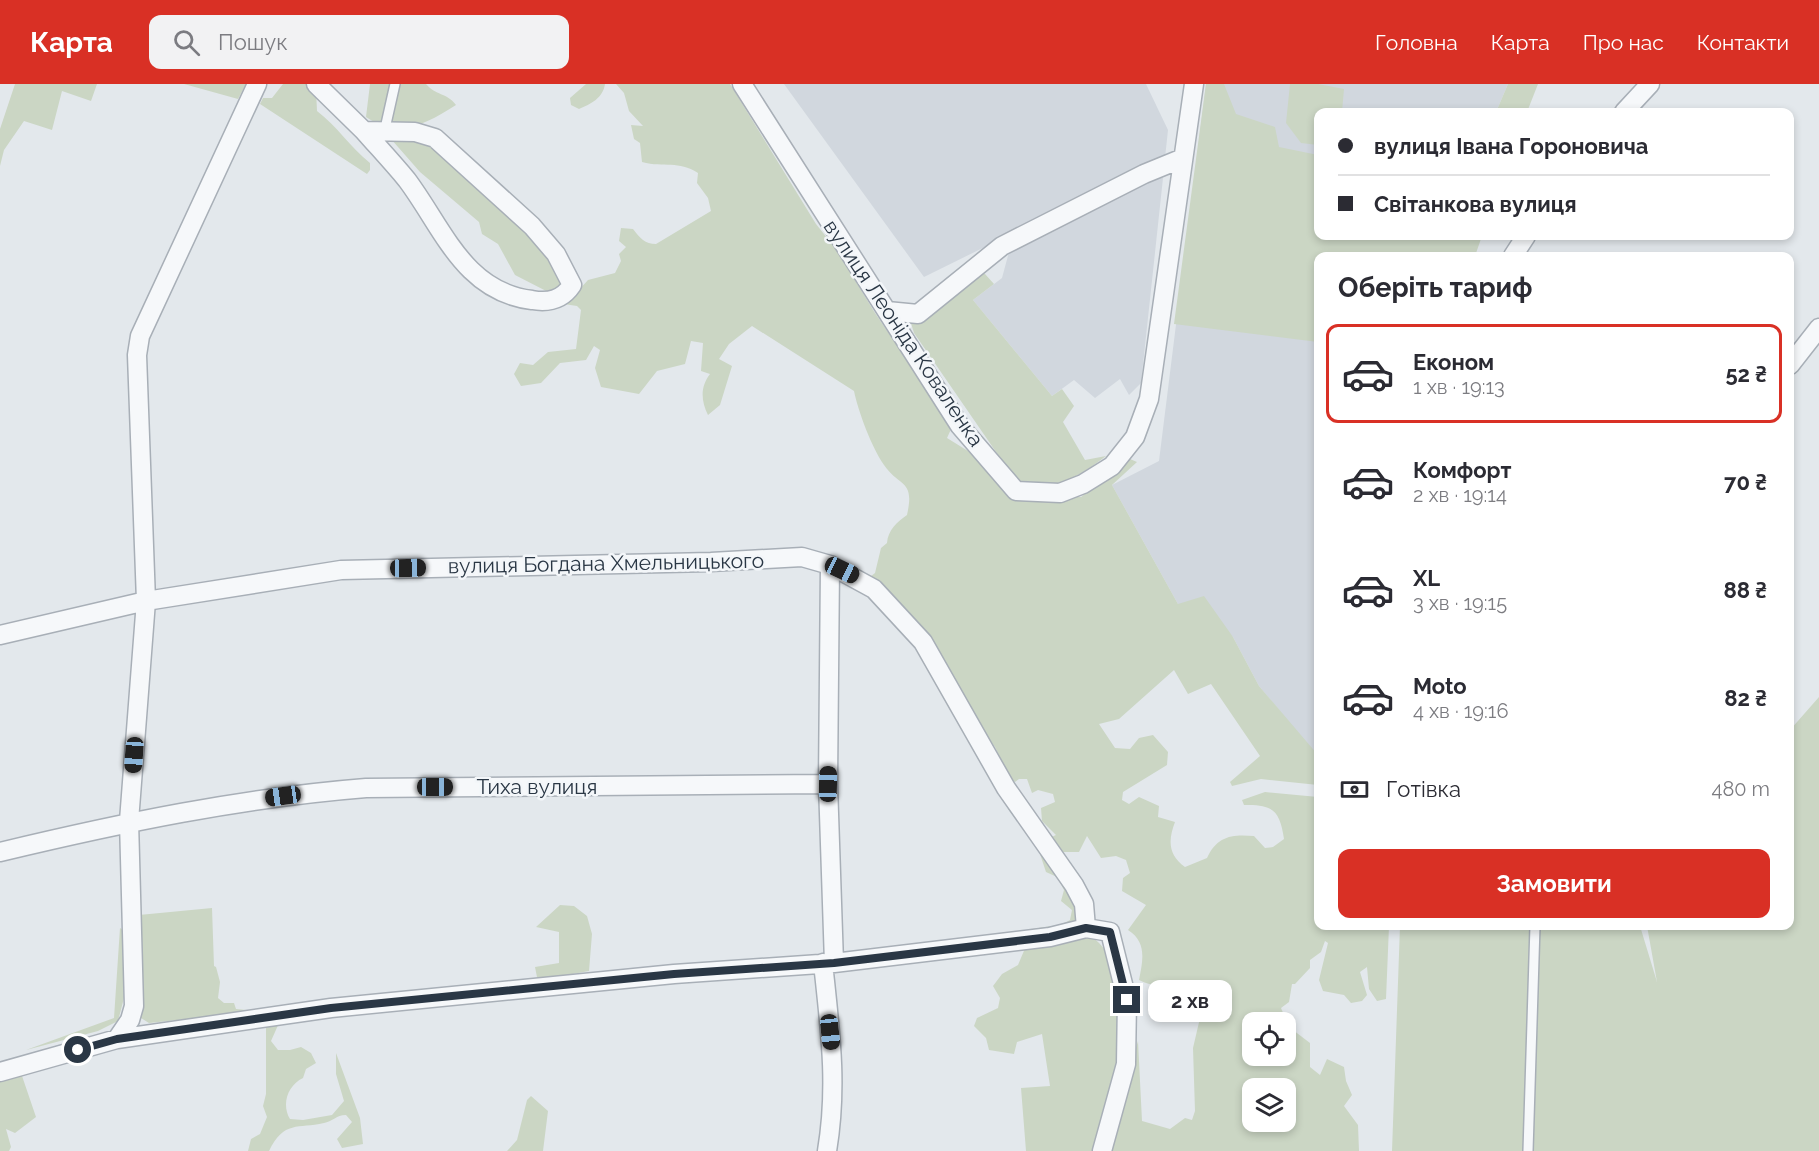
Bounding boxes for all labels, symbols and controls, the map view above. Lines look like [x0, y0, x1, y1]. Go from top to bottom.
search box [149, 15, 569, 69]
text: Карта [30, 26, 113, 59]
icon: search [170, 26, 203, 59]
text: Пошук [218, 29, 288, 55]
text: Головна [1375, 30, 1458, 55]
text: Карта [1491, 30, 1550, 55]
text: Про нас [1583, 30, 1664, 55]
text: Контакти [1697, 30, 1789, 55]
text: вулиця Івана Гороновича [1374, 133, 1648, 159]
text: Світанкова вулиця [1374, 191, 1577, 217]
street label: вулиця Леоніда Коваленка [819, 215, 989, 451]
text: Оберіть тариф [1338, 272, 1532, 303]
icon: car [1341, 347, 1395, 401]
text: Економ [1413, 349, 1494, 375]
text: 52 ₴ [1725, 361, 1767, 387]
text: 1 хв · 19:13 [1413, 375, 1505, 399]
icon: car [1341, 455, 1395, 509]
text: Комфорт [1413, 457, 1511, 483]
text: 70 ₴ [1724, 469, 1767, 495]
text: 2 хв · 19:14 [1413, 483, 1507, 507]
street label: вулиця Богдана Хмельницького [448, 548, 764, 578]
car [822, 554, 862, 586]
car [390, 559, 426, 577]
icon: car [1341, 563, 1395, 617]
text: XL [1413, 565, 1440, 591]
text: 88 ₴ [1723, 577, 1767, 603]
text: 3 хв · 19:15 [1413, 591, 1507, 615]
icon: car [1341, 671, 1395, 725]
text: Moto [1413, 673, 1467, 699]
text: 82 ₴ [1724, 685, 1767, 711]
text: 4 хв · 19:16 [1413, 699, 1508, 723]
car [124, 736, 144, 774]
car [819, 766, 837, 802]
icon: cash [1338, 773, 1371, 806]
street label: Тиха вулиця [477, 774, 597, 799]
text: Готівка [1386, 776, 1461, 802]
text: 480 m [1712, 777, 1770, 801]
car [417, 778, 453, 796]
car [264, 785, 302, 807]
button: Замовити [1338, 849, 1770, 918]
callout: 2 хв [1148, 979, 1232, 1021]
route end [1113, 986, 1140, 1013]
text: 2 хв [1171, 989, 1209, 1013]
map controls [1242, 1012, 1296, 1132]
button: locate [1242, 1012, 1296, 1066]
car [819, 1013, 841, 1051]
route start [64, 1036, 91, 1063]
button: layers [1242, 1078, 1296, 1132]

